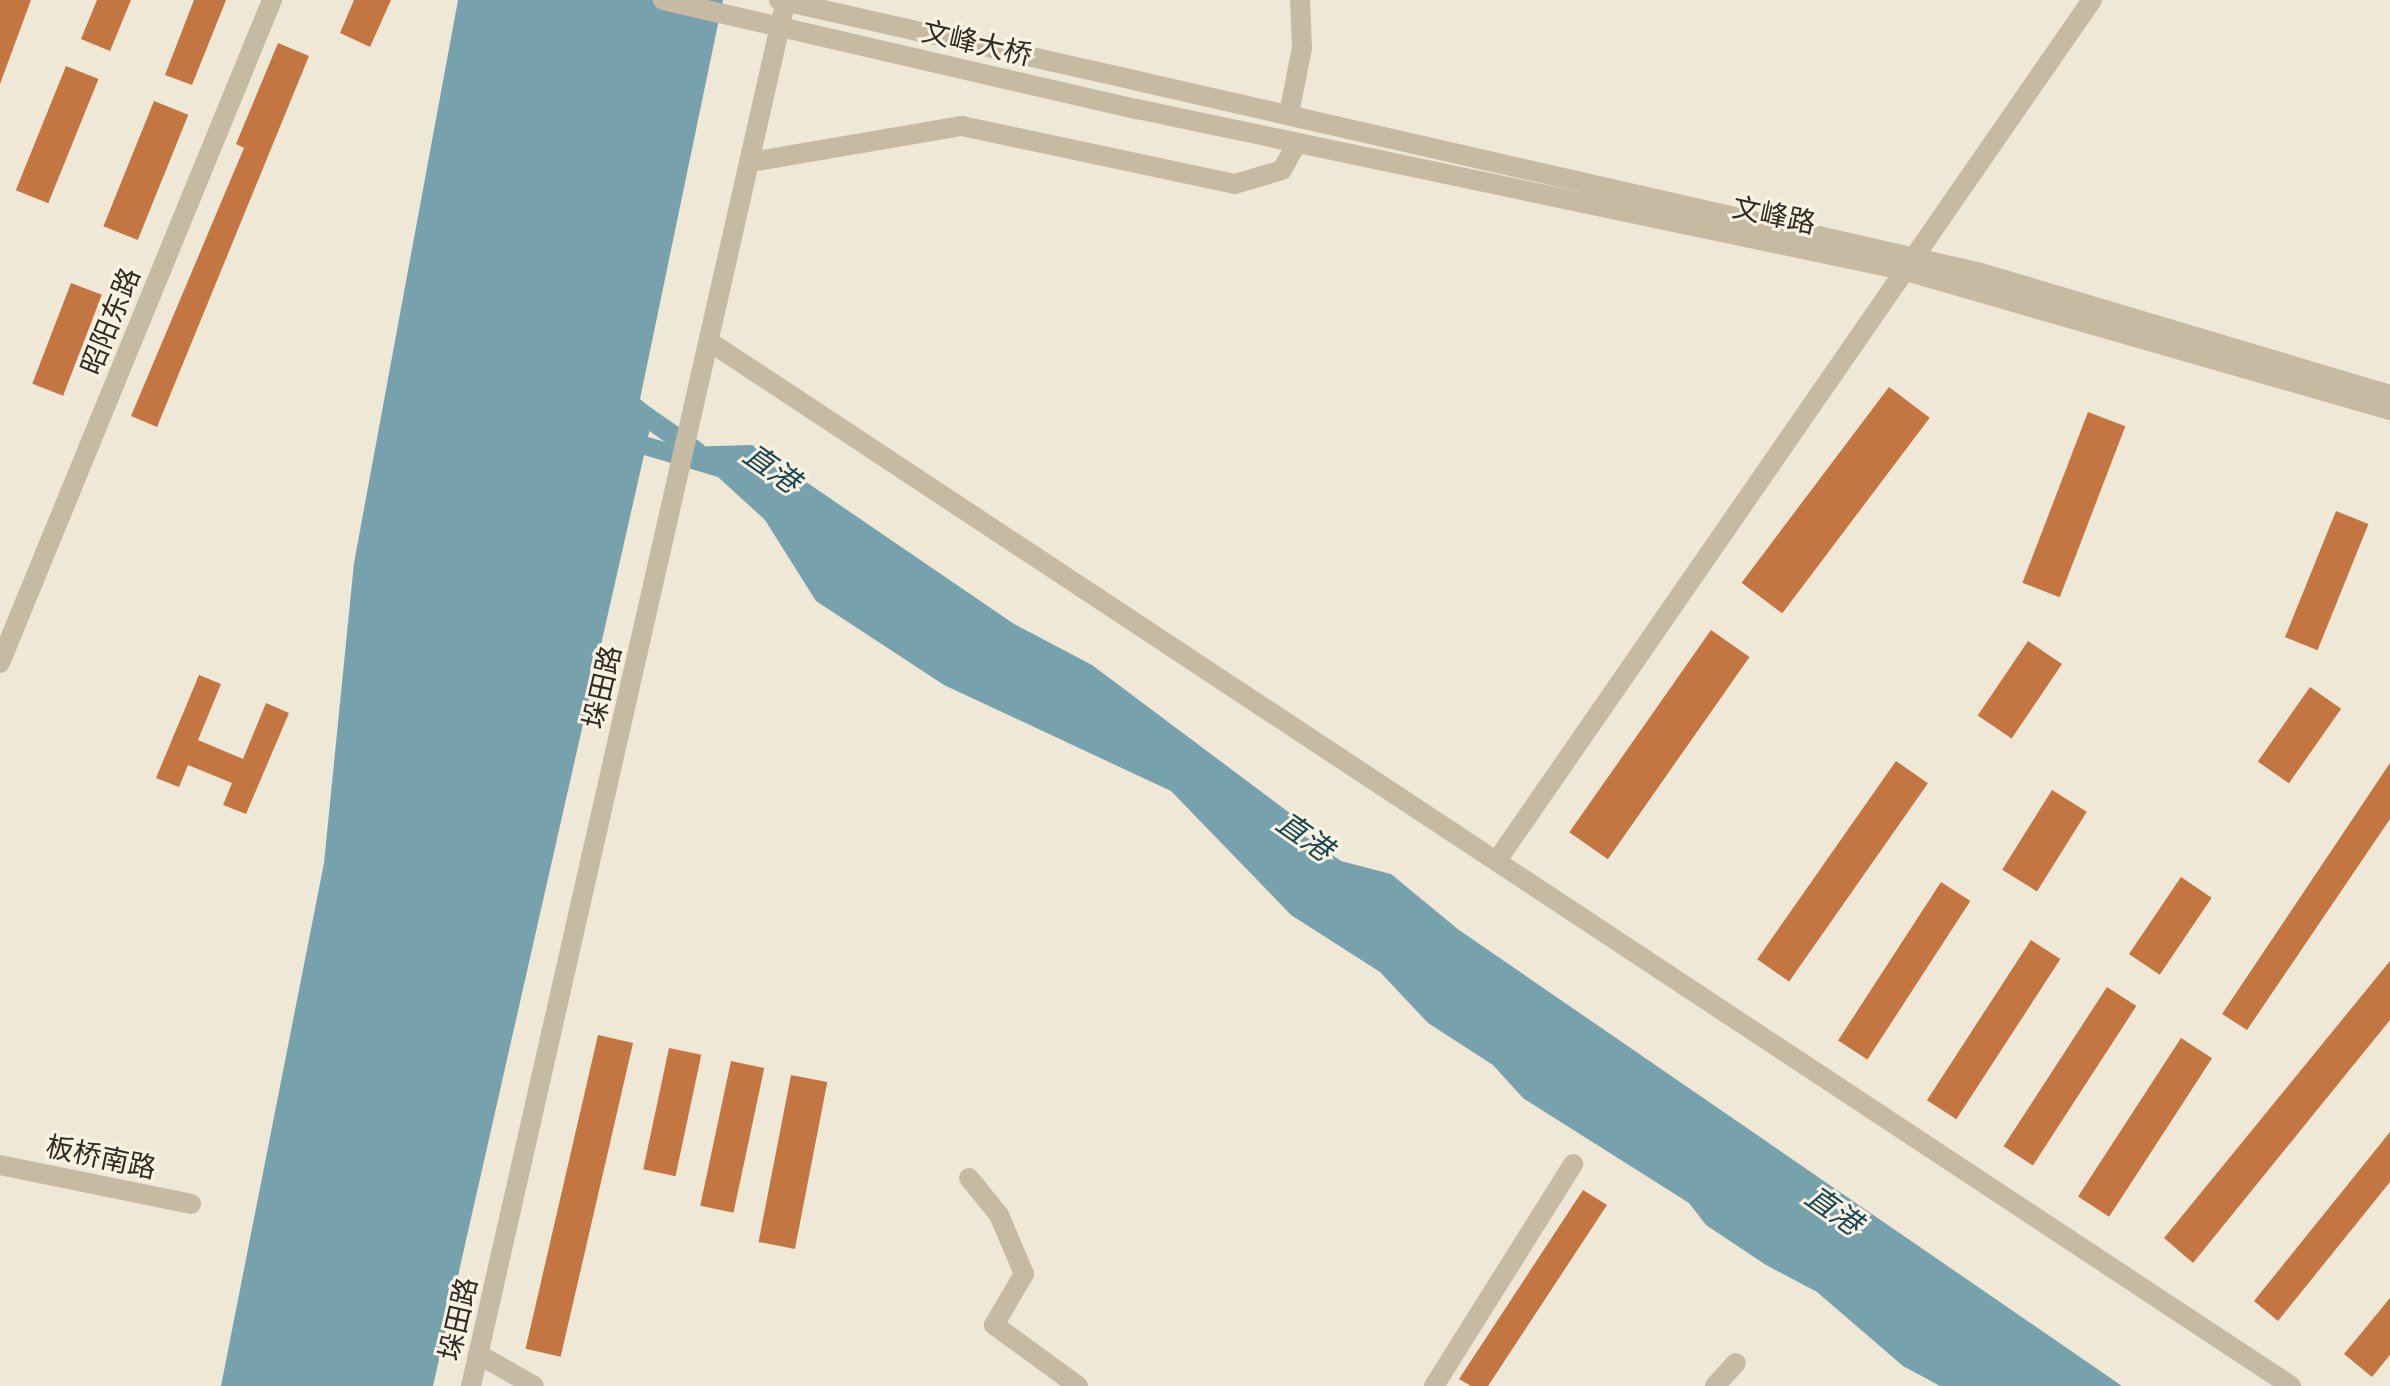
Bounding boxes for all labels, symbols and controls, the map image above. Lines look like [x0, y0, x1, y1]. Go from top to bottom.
street label: 文峰大桥 [919, 14, 1035, 72]
street label: 文峰路 [1729, 190, 1819, 240]
street label: 昭阳东路 [73, 263, 147, 379]
water label: 直港 [737, 436, 807, 500]
street label: 垛田路 [576, 642, 628, 732]
water label: 直港 [1270, 804, 1340, 868]
street label: 板桥南路 [43, 1129, 159, 1185]
water label: 直港 [1799, 1178, 1869, 1242]
street label: 垛田路 [432, 1274, 484, 1364]

